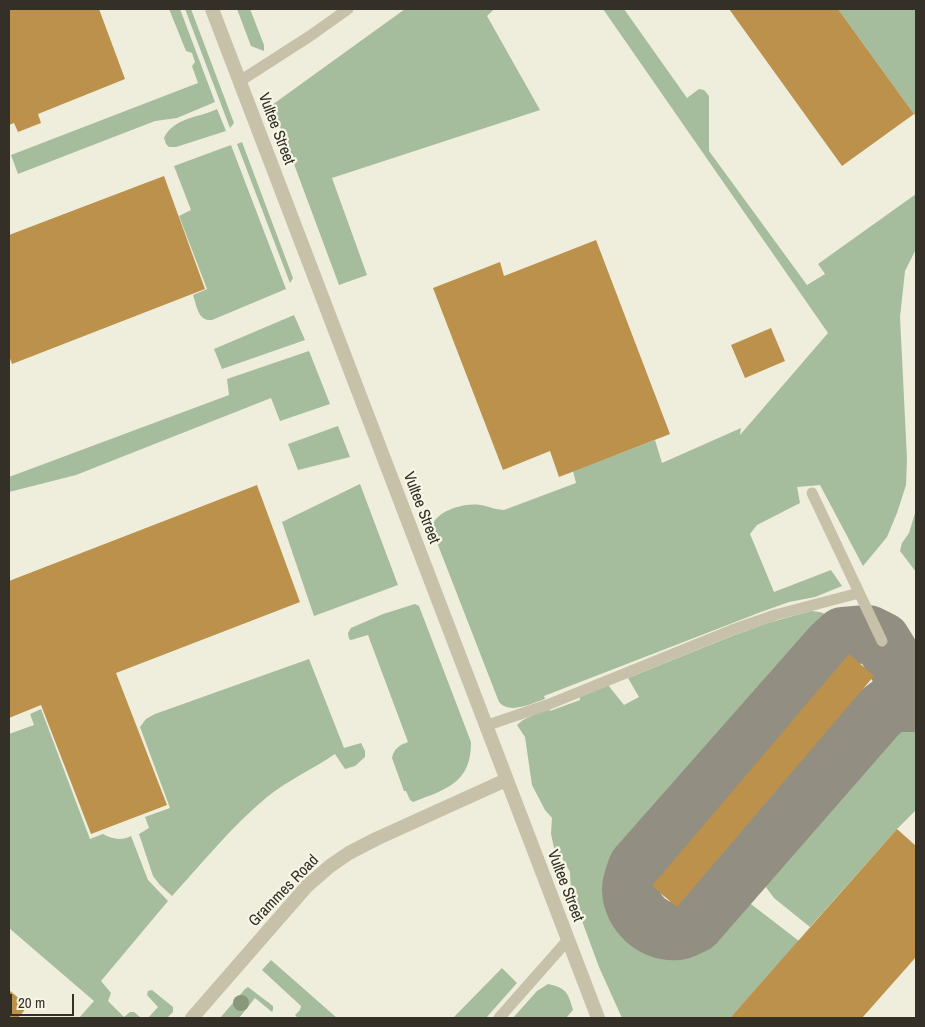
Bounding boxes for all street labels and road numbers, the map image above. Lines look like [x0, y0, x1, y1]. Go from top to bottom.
street label: Vultee Street [254, 90, 298, 168]
street label: Vultee Street [399, 469, 443, 547]
street label: Vultee Street [543, 847, 587, 925]
street label: Grammes Road [245, 851, 323, 931]

